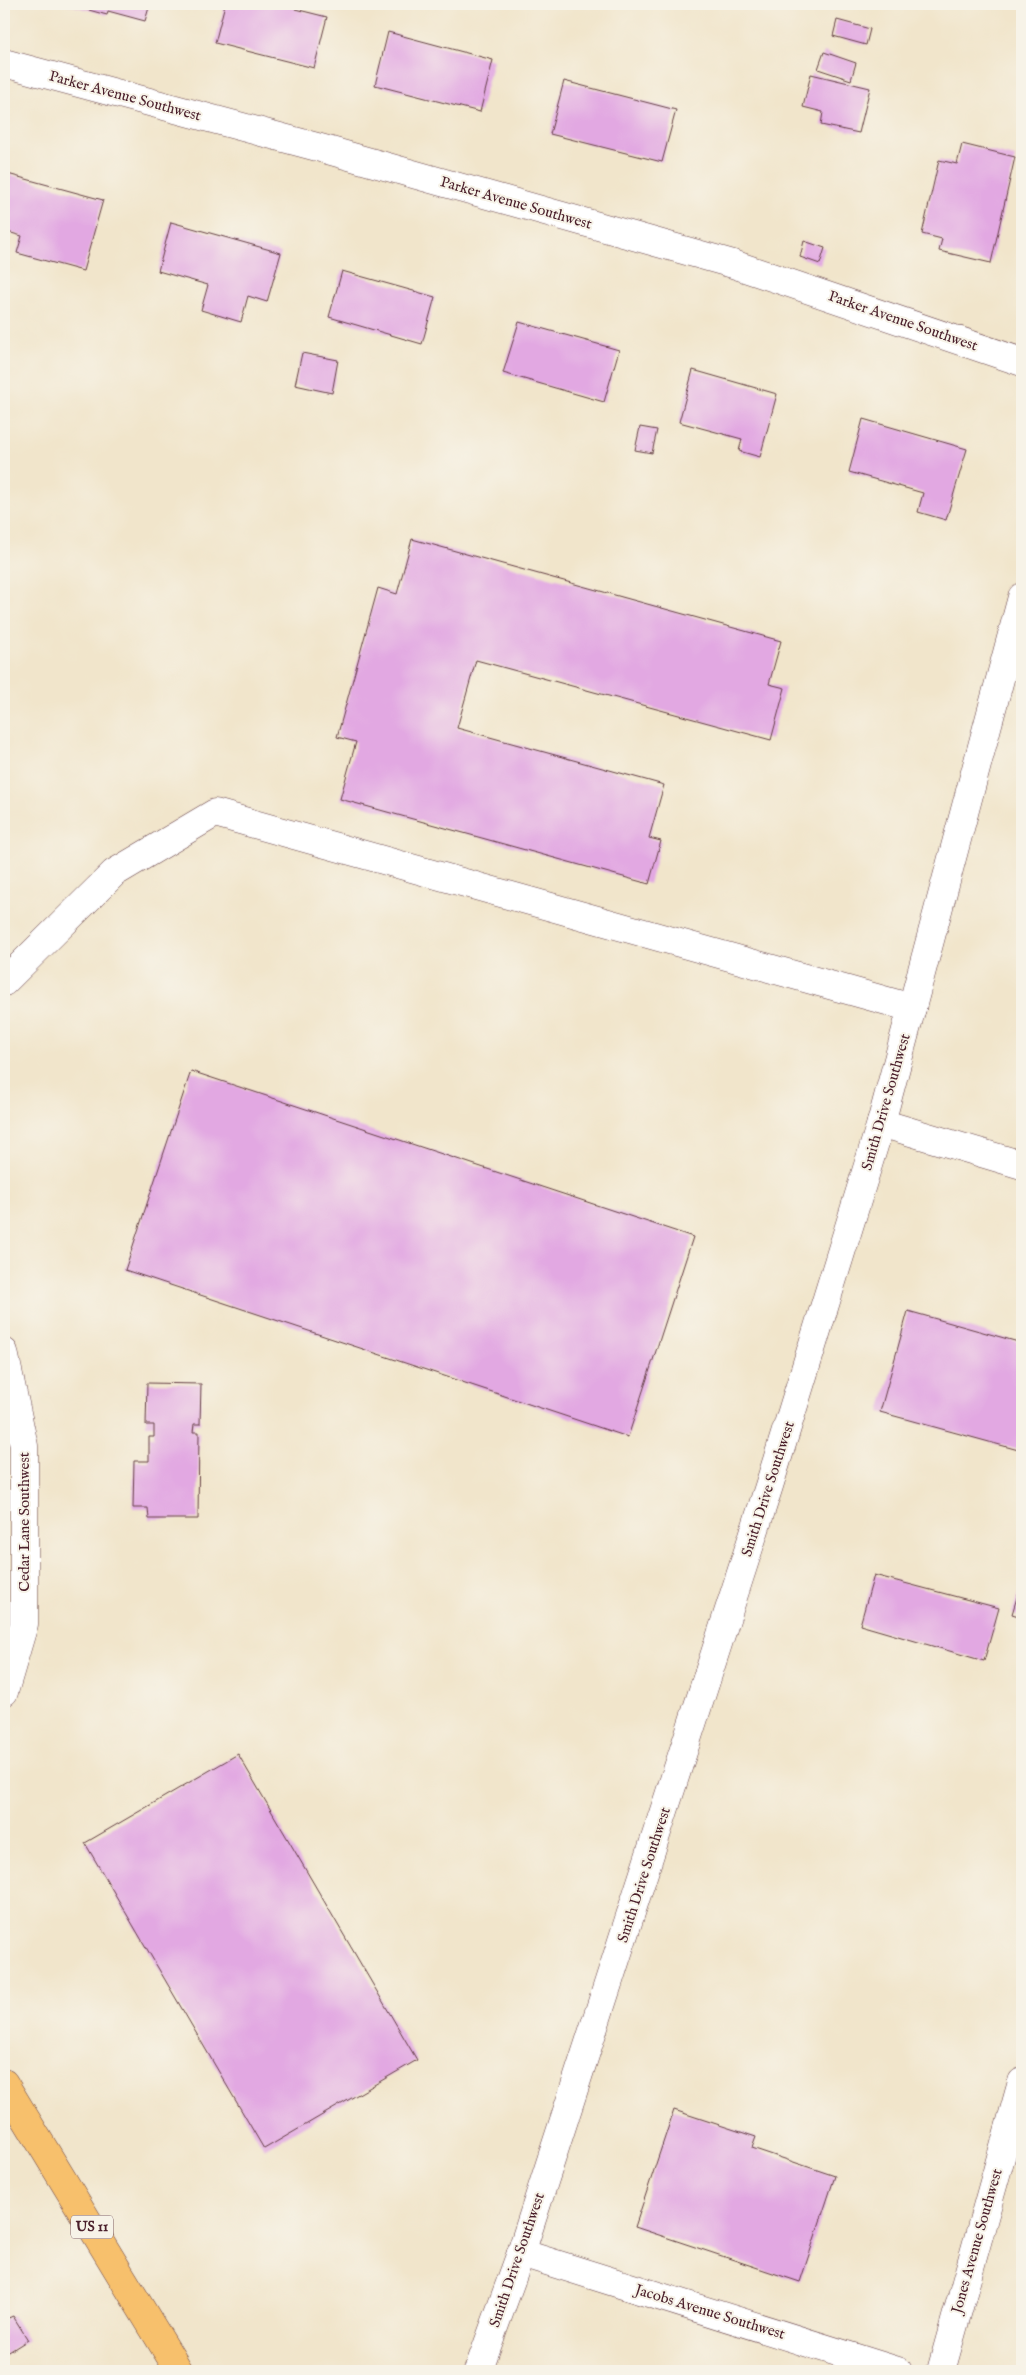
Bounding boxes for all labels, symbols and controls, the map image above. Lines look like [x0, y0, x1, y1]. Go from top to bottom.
street label: Parker Avenue Southwest [47, 67, 203, 125]
street label: Parker Avenue Southwest [438, 172, 594, 234]
street label: Parker Avenue Southwest [826, 287, 980, 355]
street label: Smith Drive Southwest [857, 1031, 915, 1173]
street label: Smith Drive Southwest [737, 1419, 799, 1559]
street label: Cedar Lane Southwest [15, 1452, 34, 1592]
street label: Smith Drive Southwest [613, 1805, 675, 1945]
street label: Jones Avenue Southwest [947, 2166, 1007, 2318]
street label: Smith Drive Southwest [485, 2190, 549, 2330]
road number: US 11 [71, 2216, 113, 2238]
street label: Jacobs Avenue Southwest [631, 2280, 787, 2344]

